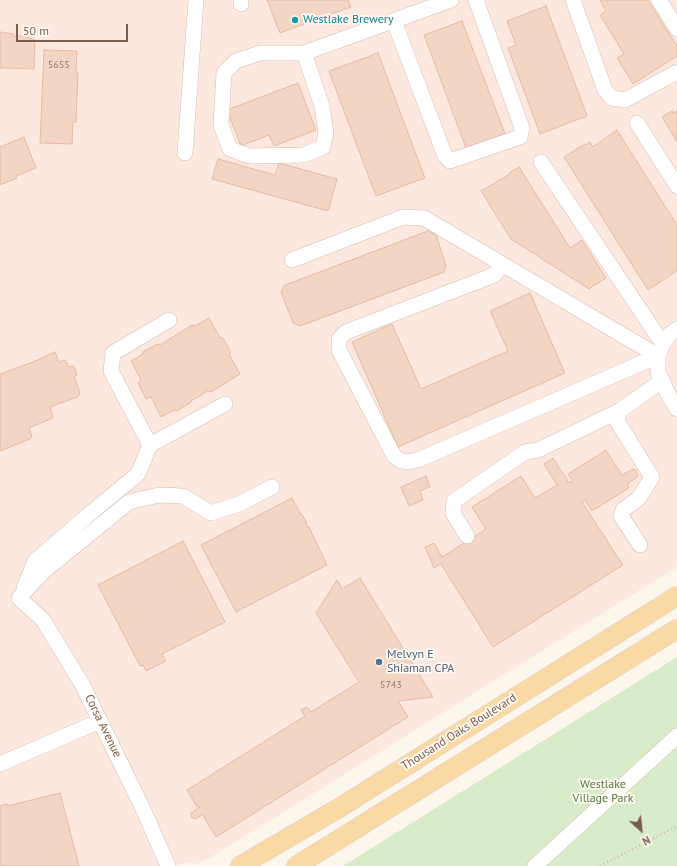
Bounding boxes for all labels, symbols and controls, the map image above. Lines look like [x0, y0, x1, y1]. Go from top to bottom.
place label: Westlake Brewery [303, 13, 394, 27]
marker: Westlake Brewery [290, 15, 300, 25]
scale bar [18, 16, 130, 42]
text: 50 m [23, 23, 49, 38]
house number: 5655 [48, 59, 70, 71]
place label: Melvyn E Shiaman CPA [387, 648, 454, 676]
marker: Melvyn E Shiaman CPA [374, 657, 384, 667]
house number: 5743 [380, 679, 402, 691]
street label: Thousand Oaks Boulevard [399, 691, 519, 773]
street label: Corsa Avenue [81, 692, 125, 760]
park label: Westlake Village Park [573, 778, 633, 806]
north arrow [621, 810, 661, 850]
text: N [640, 833, 653, 849]

